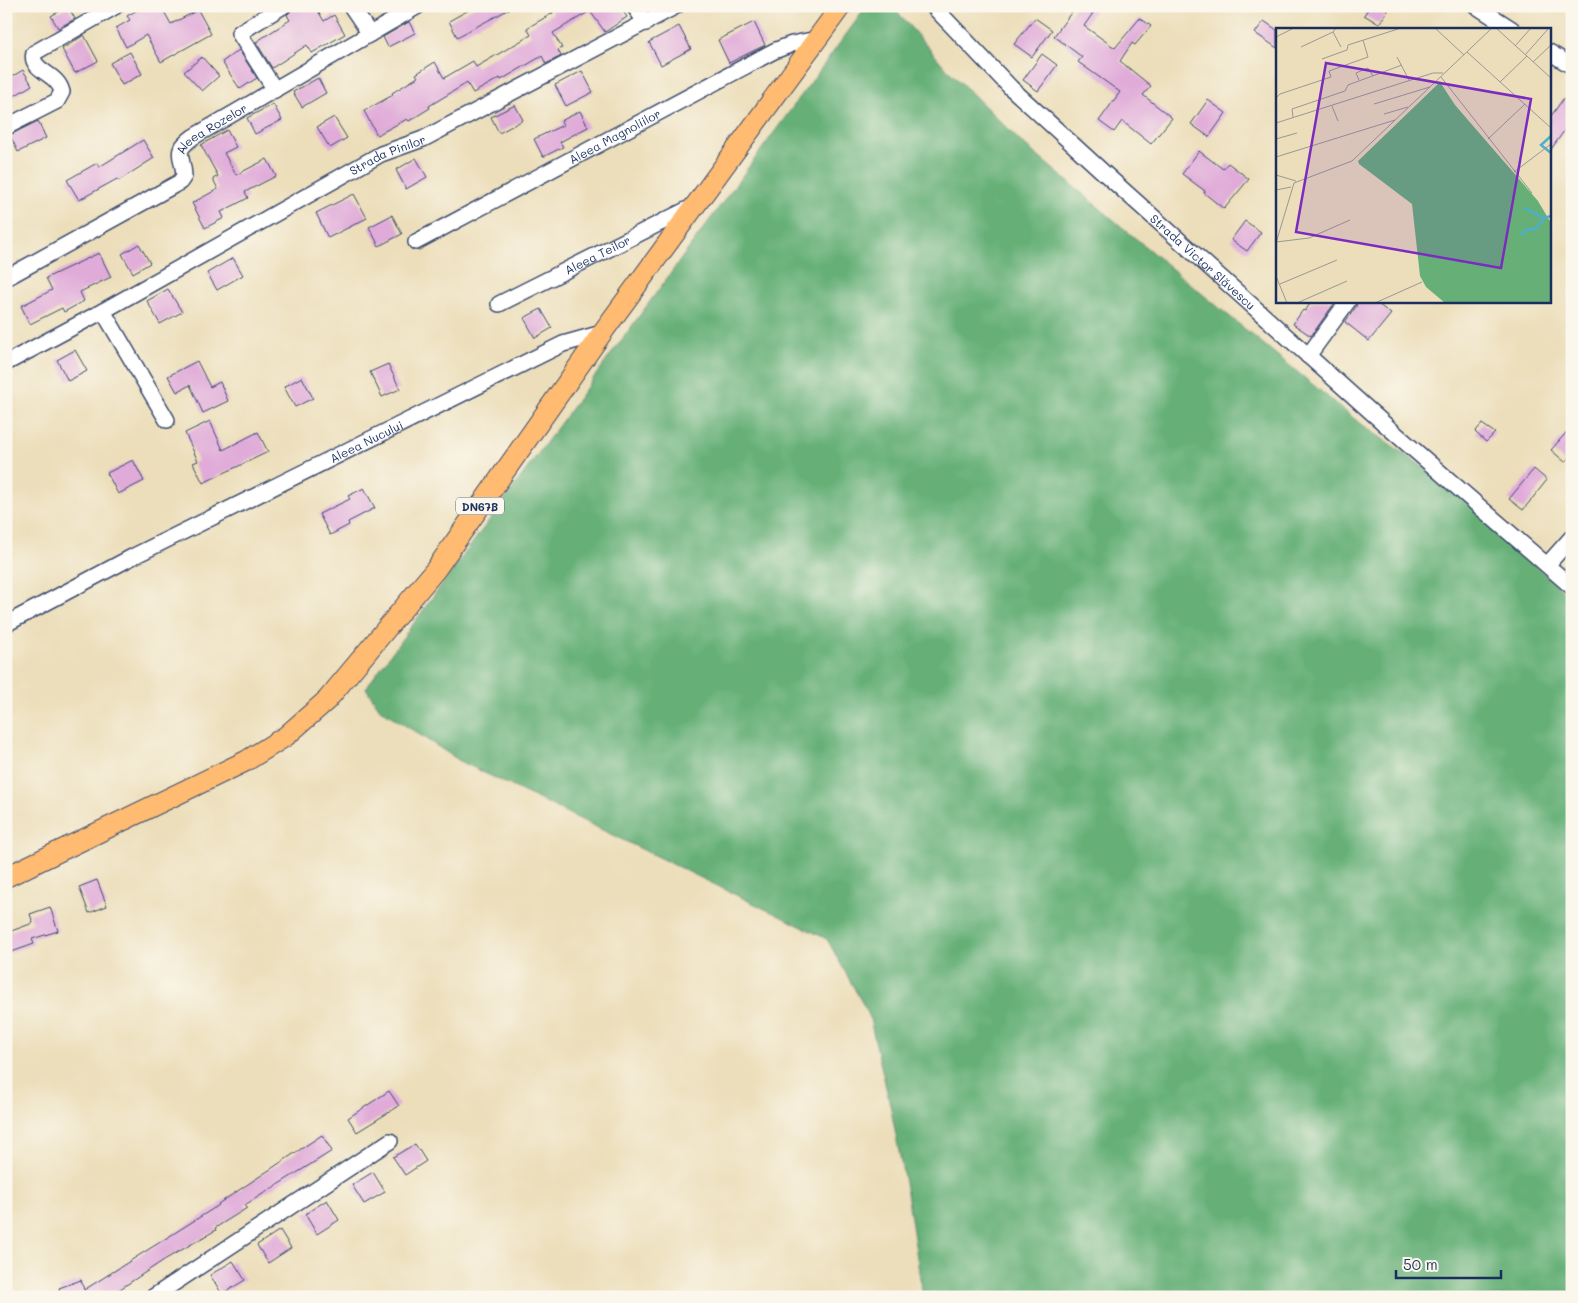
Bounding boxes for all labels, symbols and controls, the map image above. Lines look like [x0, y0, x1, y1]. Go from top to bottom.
inset map [1276, 28, 1550, 302]
street label: Aleea Rozelor [172, 99, 250, 156]
street label: Aleea Magnoliilor [566, 105, 663, 167]
street label: Strada Pinilor [346, 131, 428, 178]
street label: Strada Victor Slăvescu [1147, 210, 1259, 313]
street label: Aleea Teilor [562, 231, 633, 278]
street label: Aleea Nucului [327, 416, 406, 466]
road number: DN67B [456, 498, 504, 514]
scale bar [1396, 1248, 1500, 1280]
text: 50 m [1403, 1254, 1438, 1274]

